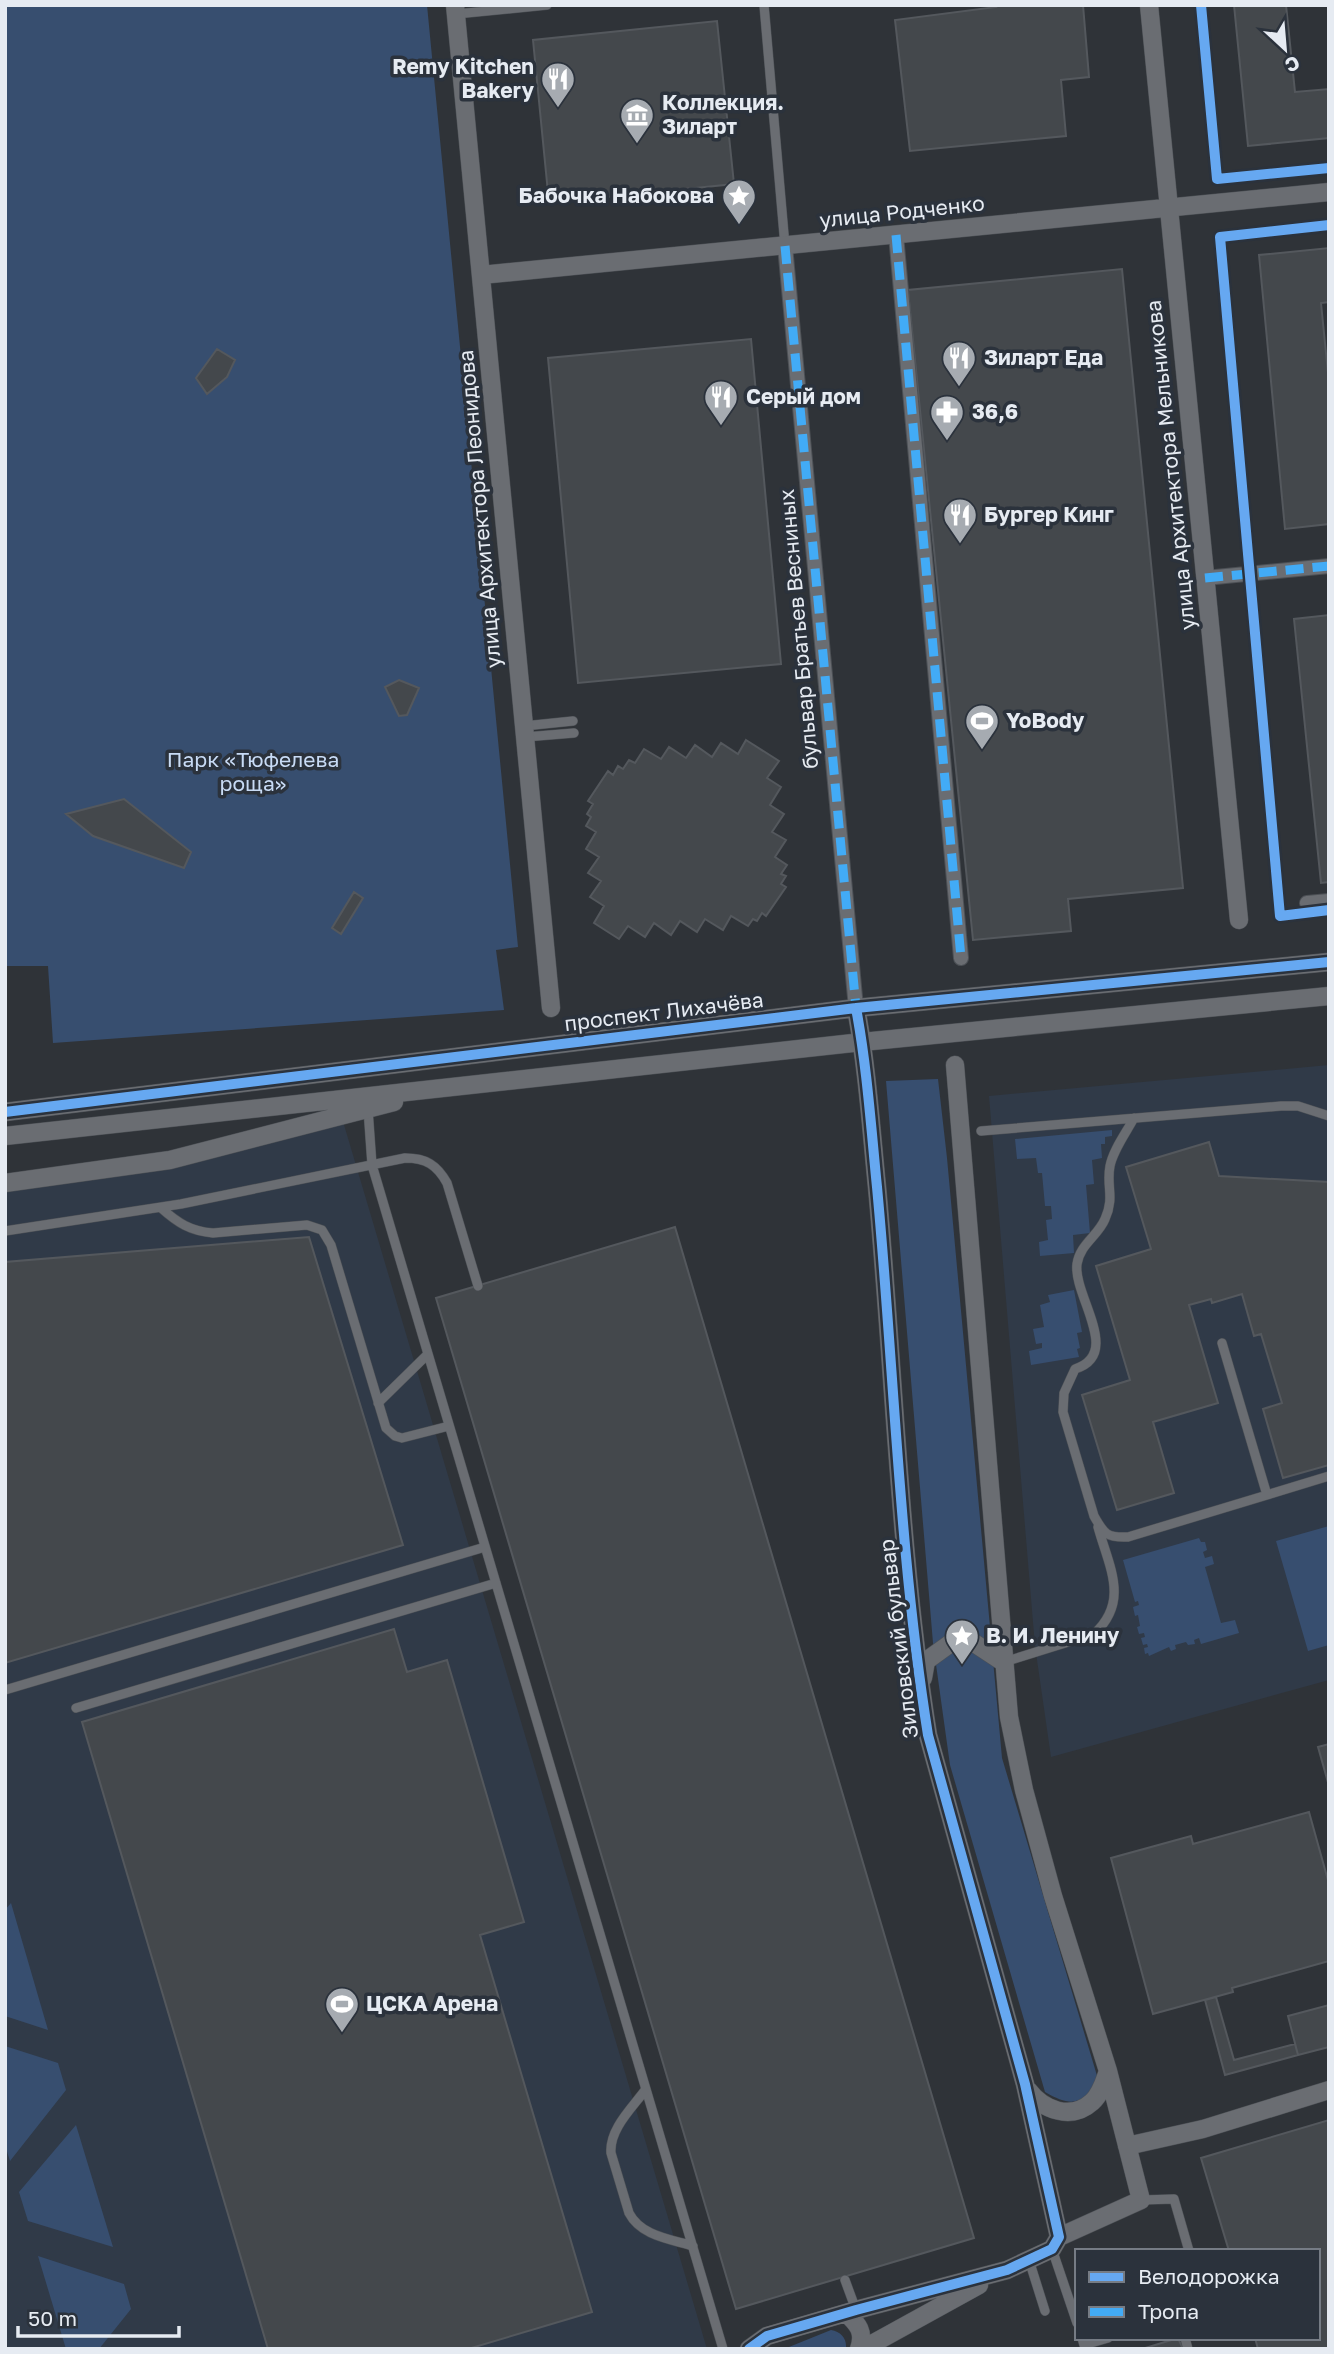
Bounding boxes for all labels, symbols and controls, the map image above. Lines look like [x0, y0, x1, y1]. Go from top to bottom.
north arrow [1250, 14, 1320, 84]
text: С [1282, 51, 1304, 78]
place label: Remy Kitchen Bakery [392, 53, 534, 103]
restaurant icon: Remy Kitchen Bakery [539, 60, 577, 109]
place label: Коллекция. Зиларт [662, 89, 784, 139]
museum icon: Коллекция. Зиларт [618, 96, 656, 145]
place icon: Бабочка Набокова [720, 177, 758, 226]
place label: Бабочка Набокова [519, 182, 714, 208]
street label: улица Родченко [818, 189, 986, 233]
street label: улица Архитектора Мельникова [1140, 299, 1200, 631]
restaurant icon: Зиларт Еда [940, 339, 978, 388]
place label: Зиларт Еда [984, 344, 1103, 370]
street label: улица Архитектора Леонидова [452, 349, 506, 669]
restaurant icon: Серый дом [702, 378, 740, 427]
place label: Серый дом [746, 383, 861, 409]
pharmacy icon: 36,6 [928, 393, 966, 442]
place label: 36,6 [972, 398, 1018, 424]
street label: бульвар Братьев Весниных [773, 488, 823, 770]
restaurant icon: Бургер Кинг [941, 496, 979, 545]
place label: Бургер Кинг [984, 501, 1114, 527]
sports icon: YoBody [963, 702, 1001, 751]
place label: YoBody [1006, 707, 1085, 733]
park label: Парк «Тюфелева роща» [167, 746, 339, 796]
street label: проспект Лихачёва [563, 986, 765, 1036]
street label: Зиловский бульвар [873, 1538, 923, 1740]
place icon: В. И. Ленину [943, 1617, 981, 1666]
place label: В. И. Ленину [986, 1622, 1120, 1648]
sports icon: ЦСКА Арена [323, 1985, 361, 2034]
place label: ЦСКА Арена [366, 1990, 498, 2016]
legend [1075, 2249, 1320, 2340]
text: Велодорожка [1138, 2263, 1280, 2289]
scale bar [18, 2294, 178, 2338]
text: Тропа [1138, 2298, 1199, 2324]
text: 50 m [28, 2305, 77, 2331]

